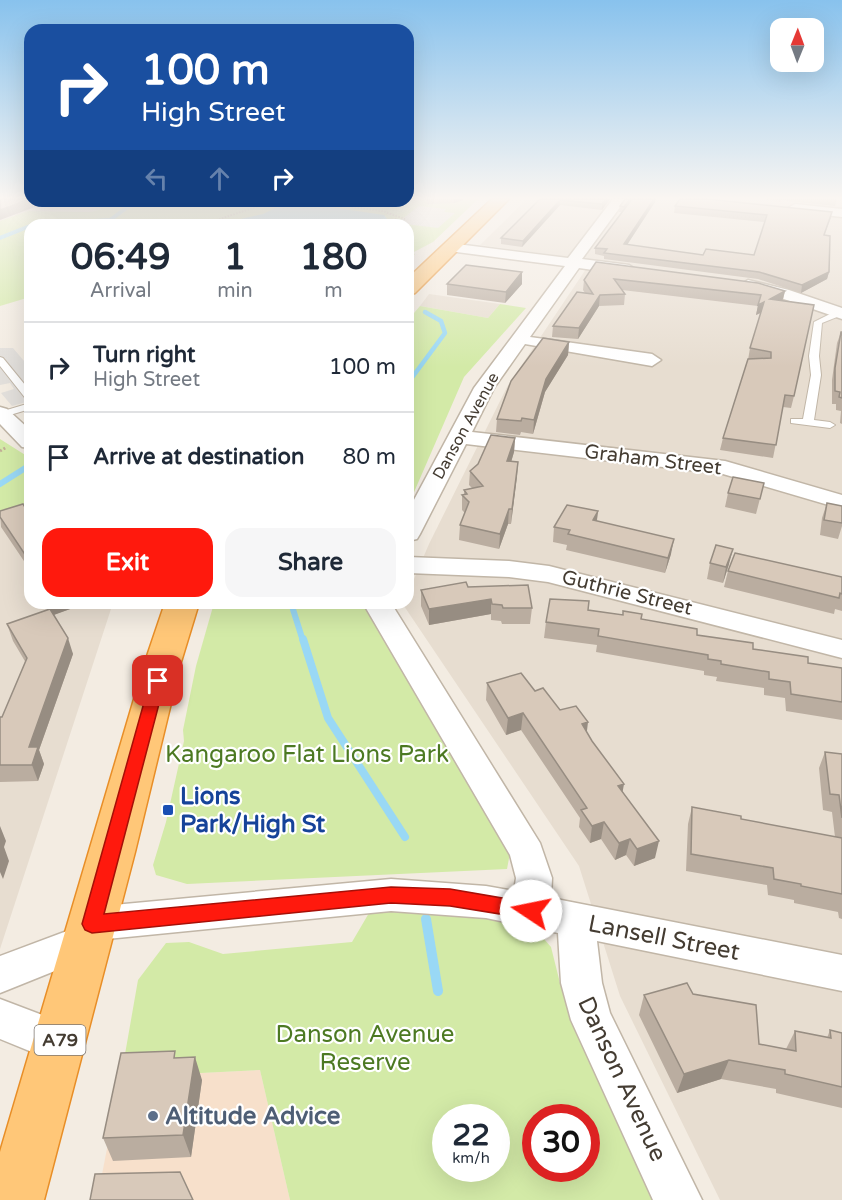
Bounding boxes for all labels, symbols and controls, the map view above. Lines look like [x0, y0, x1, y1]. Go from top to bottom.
north arrow [770, 18, 824, 72]
map controls [770, 18, 824, 72]
text: 100 m [141, 45, 270, 96]
icon: right [42, 48, 120, 126]
text: High Street [141, 96, 286, 129]
icon: left [140, 162, 173, 195]
icon: ahead [203, 162, 236, 195]
icon: right [266, 162, 299, 195]
text: 06:49 [71, 236, 171, 279]
text: 1 [224, 236, 246, 279]
text: 180 [299, 236, 367, 279]
text: Arrival [90, 279, 152, 303]
text: min [217, 279, 253, 303]
text: m [324, 279, 343, 303]
text: Turn right [93, 342, 195, 368]
icon: right [42, 351, 75, 384]
text: 100 m [329, 354, 396, 380]
text: High Street [93, 368, 200, 392]
street label: Danson Avenue [428, 369, 504, 483]
street label: Graham Street [583, 440, 723, 480]
icon: arrive [42, 441, 75, 474]
text: Arrive at destination [93, 444, 304, 470]
text: 80 m [342, 444, 396, 470]
button: Exit [42, 528, 213, 597]
button: Share [225, 528, 396, 597]
street label: Guthrie Street [559, 565, 695, 621]
pin [132, 655, 183, 706]
icon: arrive [141, 664, 174, 697]
park label: Kangaroo Flat Lions Park [165, 740, 449, 769]
place label: Lions Park/High St [180, 782, 326, 839]
marker: Lions Park/High St [161, 803, 175, 817]
position arrow [499, 879, 563, 943]
street label: Lansell Street [586, 909, 742, 967]
street label: Danson Avenue [571, 992, 673, 1166]
park label: Danson Avenue Reserve [276, 1020, 454, 1077]
road number: A79 [34, 1025, 86, 1055]
place label: Altitude Advice [165, 1102, 341, 1131]
speed limit sign: 30 [522, 1104, 600, 1182]
marker: Altitude Advice [146, 1109, 160, 1123]
text: 22 [452, 1117, 490, 1154]
text: km/h [452, 1149, 490, 1167]

